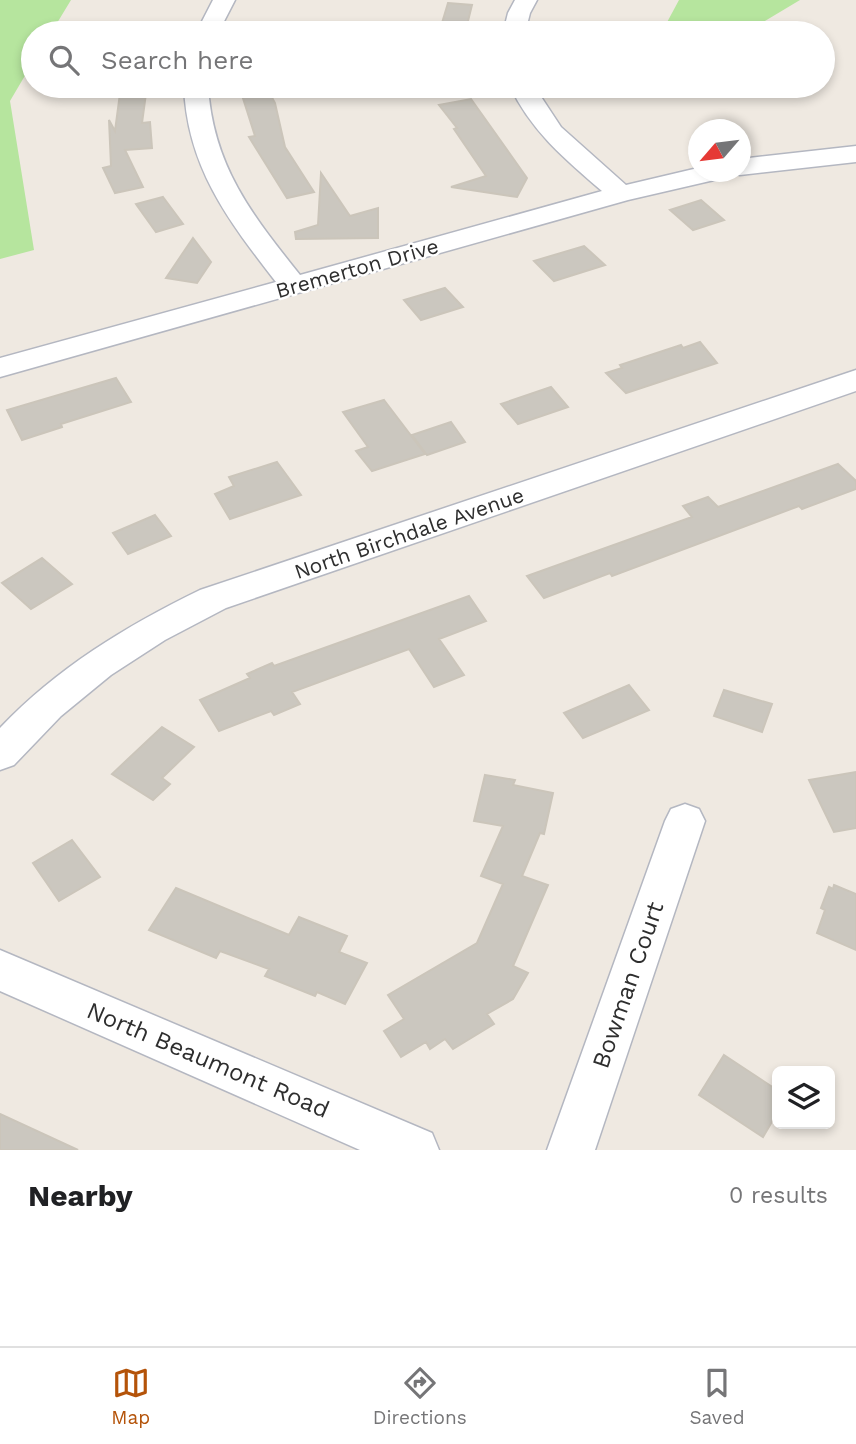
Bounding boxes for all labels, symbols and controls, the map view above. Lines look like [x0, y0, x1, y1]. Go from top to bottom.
search box [21, 21, 835, 98]
icon: search [45, 41, 83, 79]
text: Search here [101, 45, 253, 75]
north arrow [688, 119, 751, 182]
street label: Bremerton Drive [273, 233, 441, 303]
street label: North Birchdale Avenue [291, 482, 527, 584]
street label: Bowman Court [586, 898, 670, 1072]
street label: North Beaumont Road [83, 996, 333, 1124]
map controls [772, 1066, 835, 1129]
button: layers [772, 1066, 835, 1129]
text: Nearby [28, 1178, 133, 1213]
text: 0 results [729, 1182, 828, 1209]
tab: Map [111, 1364, 150, 1429]
tab: Directions [373, 1364, 467, 1429]
tab: Saved [689, 1364, 745, 1429]

